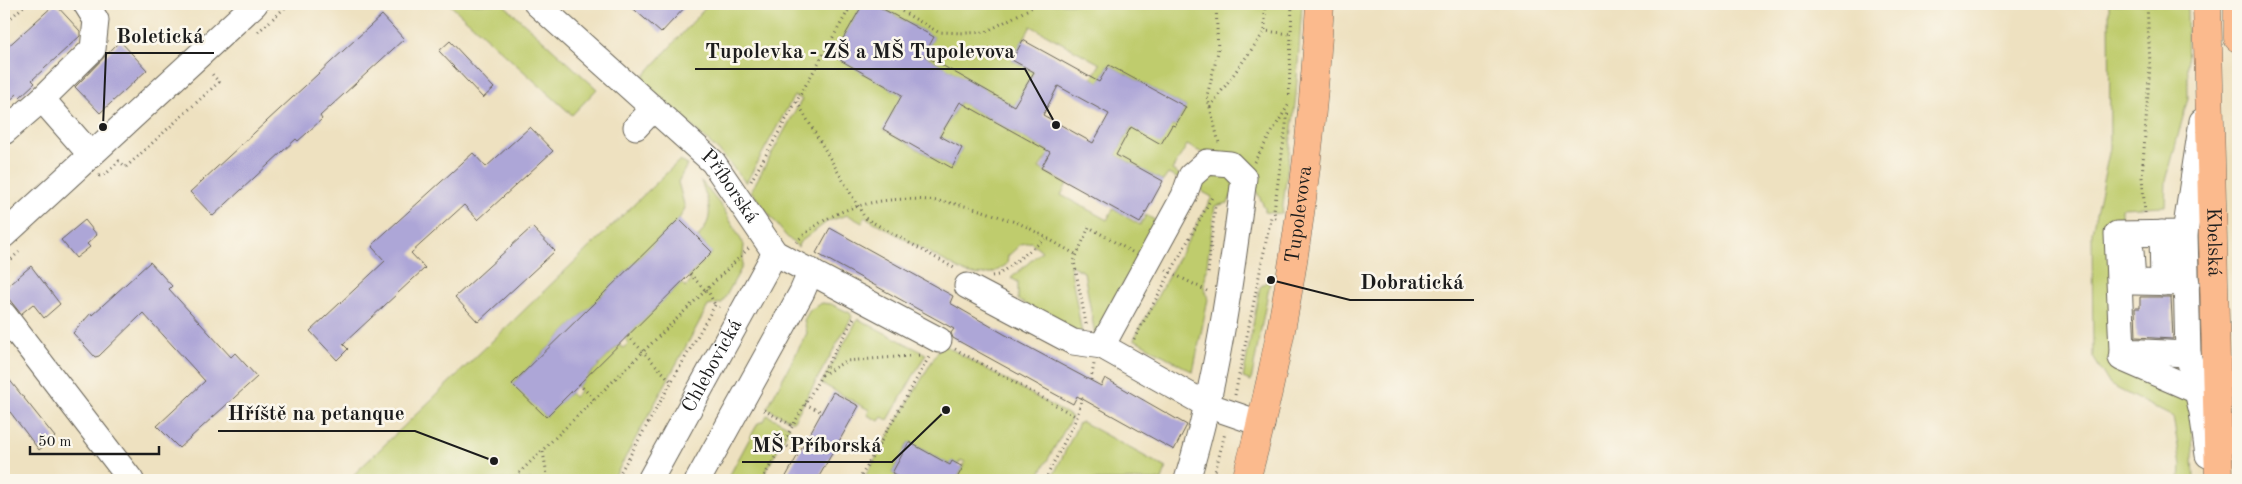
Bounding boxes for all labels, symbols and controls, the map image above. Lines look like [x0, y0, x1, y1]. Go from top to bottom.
callout: Boletická [106, 17, 214, 53]
text: Boletická [116, 27, 204, 48]
callout: Tupolevka - ZŠ a MŠ Tupolevova [695, 33, 1025, 69]
text: Tupolevka - ZŠ a MŠ Tupolevova [705, 38, 1015, 63]
street label: Příborská [697, 146, 762, 227]
street label: Tupolevova [1283, 164, 1316, 265]
street label: Kbelská [2202, 207, 2224, 277]
callout: Dobratická [1350, 264, 1474, 300]
text: Dobratická [1360, 273, 1464, 294]
street label: Chlebovická [679, 316, 746, 416]
callout: Hříště na petanque [218, 395, 415, 431]
text: Hříště na petanque [227, 404, 405, 425]
scale bar [30, 424, 159, 456]
callout: MŠ Příborská [742, 426, 892, 462]
text: MŠ Příborská [752, 432, 882, 457]
text: 50 m [38, 435, 72, 450]

